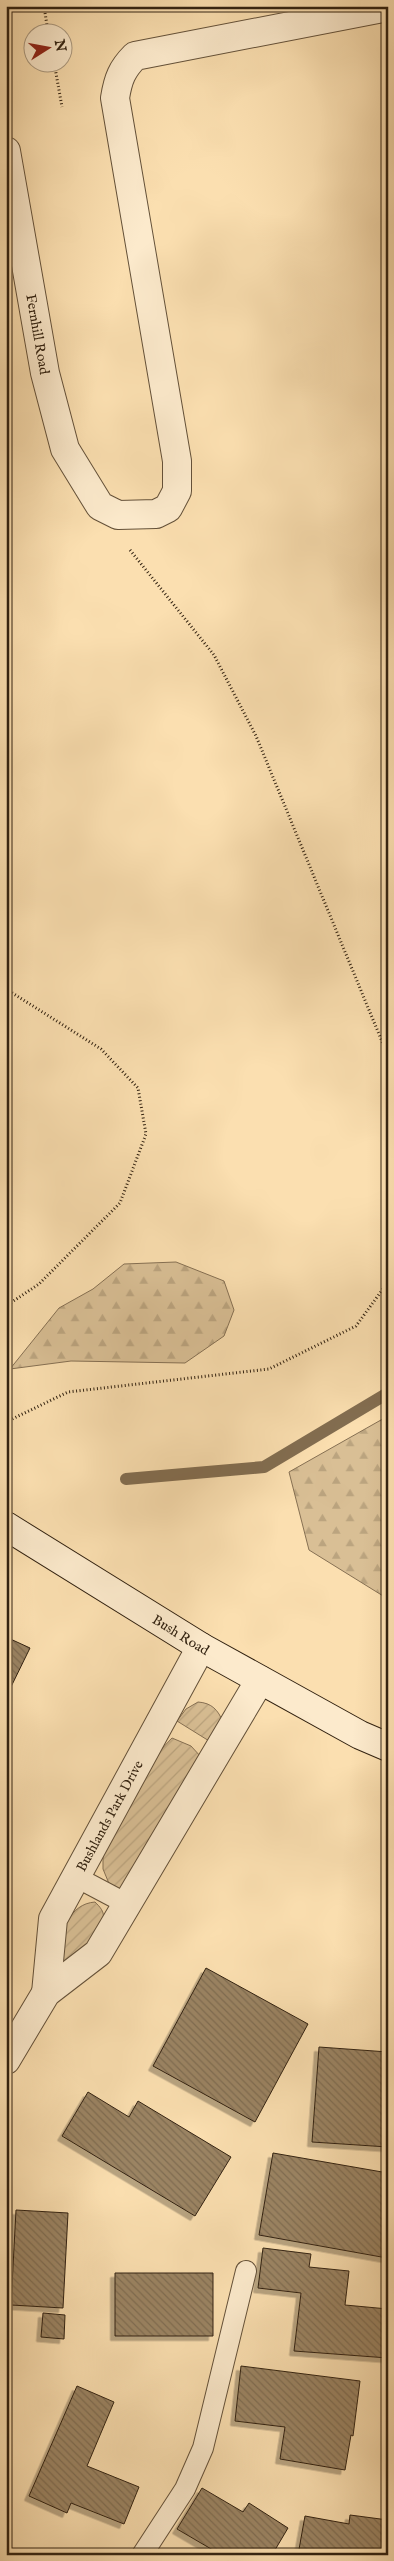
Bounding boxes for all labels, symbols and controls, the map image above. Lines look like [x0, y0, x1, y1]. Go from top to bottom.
north arrow [22, 22, 72, 72]
text: N [50, 37, 70, 53]
street label: Fernhill Road [21, 293, 53, 377]
street label: Bush Road [149, 1611, 213, 1660]
street label: Bushlands Park Drive [73, 1757, 148, 1875]

